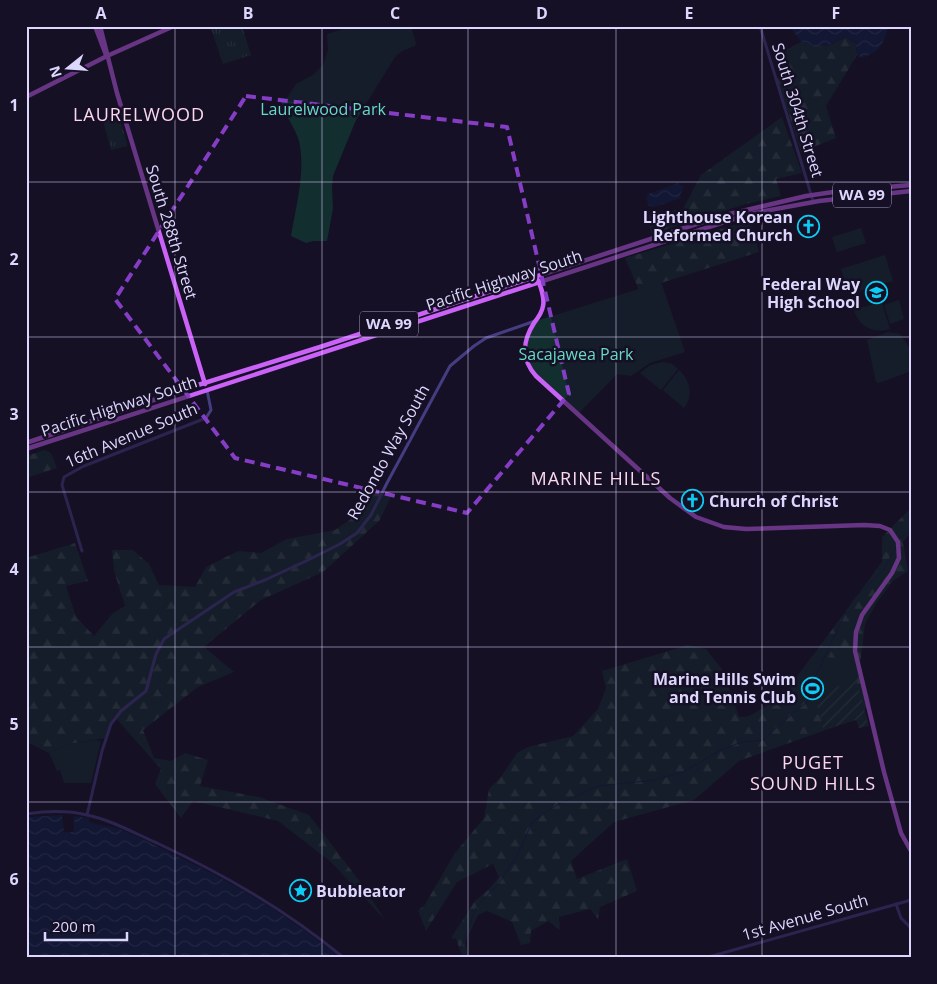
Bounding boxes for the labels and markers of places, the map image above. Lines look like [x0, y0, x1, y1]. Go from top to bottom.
place label: Lighthouse Korean Reformed Church [643, 206, 793, 246]
church icon: Lighthouse Korean Reformed Church [797, 214, 821, 238]
place label: Federal Way High School [762, 273, 861, 313]
school or university icon: Federal Way High School [864, 281, 888, 305]
church icon: Church of Christ [681, 489, 705, 513]
place label: Church of Christ [709, 490, 838, 512]
place label: Marine Hills Swim and Tennis Club [653, 668, 796, 708]
sports icon: Marine Hills Swim and Tennis Club [800, 676, 824, 700]
place icon: Bubbleator [288, 879, 312, 903]
place label: Bubbleator [316, 880, 406, 902]

